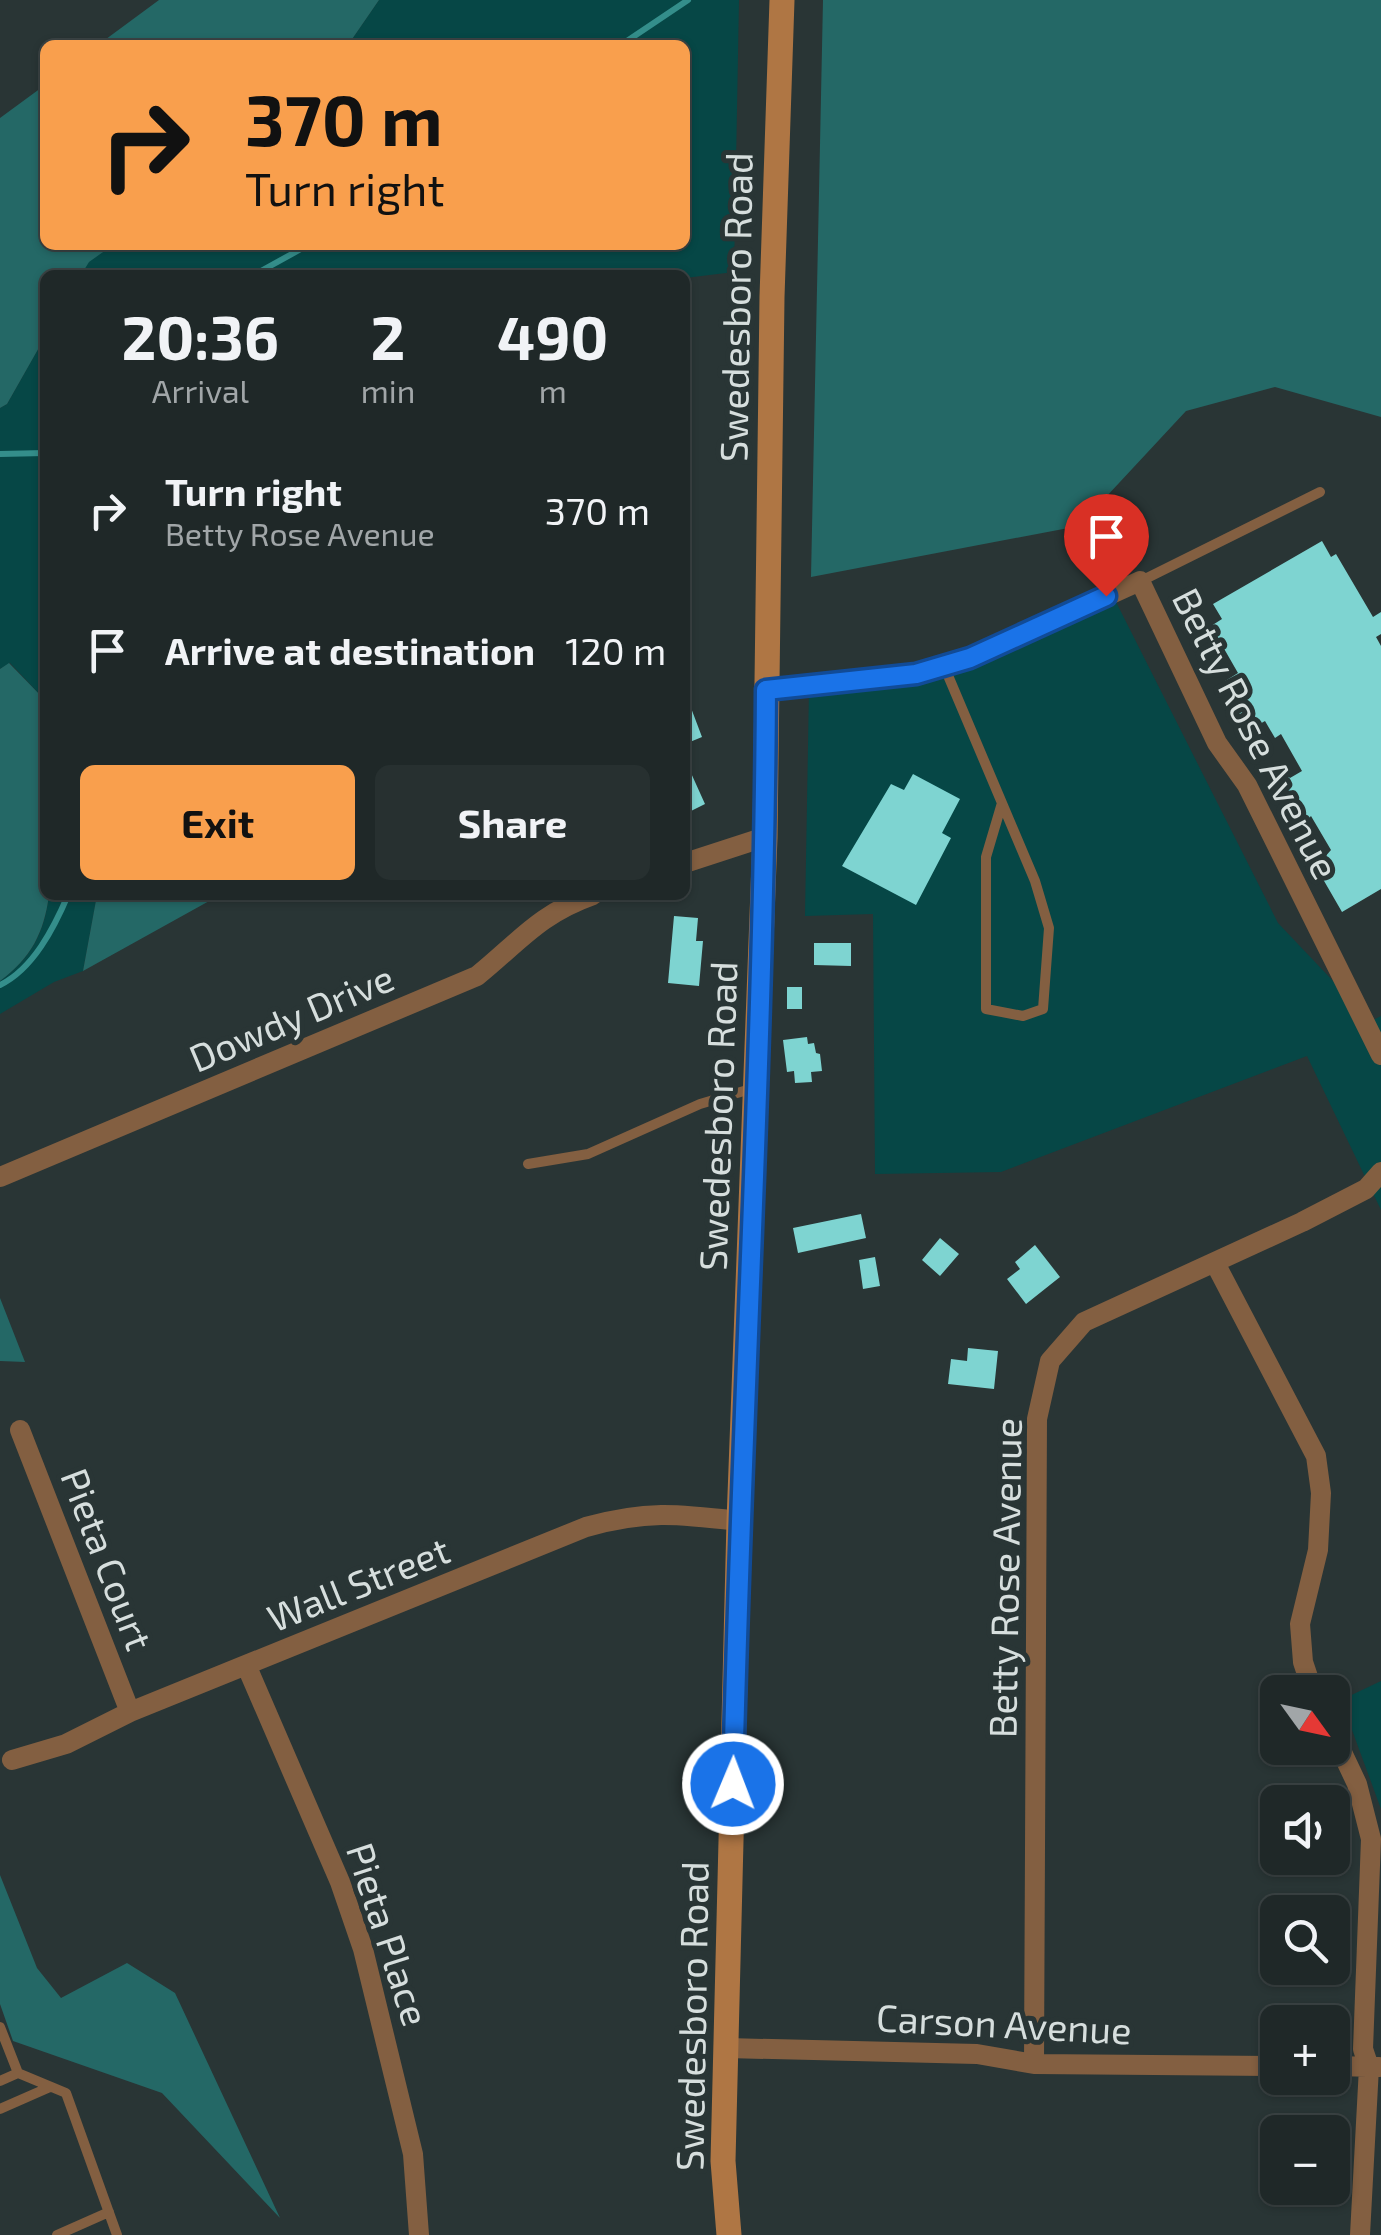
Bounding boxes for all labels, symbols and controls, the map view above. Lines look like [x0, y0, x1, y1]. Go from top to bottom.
text: 370 m [245, 76, 443, 160]
icon: right [80, 80, 210, 210]
street label: Swedesboro Road [709, 152, 761, 462]
text: Turn right [245, 161, 445, 215]
text: 20:36 [122, 300, 279, 372]
text: 2 [371, 300, 405, 372]
text: 490 [497, 300, 608, 372]
text: Arrival [152, 371, 249, 409]
text: min [361, 371, 415, 409]
text: m [539, 371, 567, 409]
text: Turn right [165, 468, 342, 514]
icon: right [80, 483, 135, 538]
text: 370 m [545, 487, 650, 533]
pin [1064, 494, 1149, 597]
icon: arrive [1079, 509, 1134, 564]
text: Betty Rose Avenue [165, 514, 435, 552]
street label: Betty Rose Avenue [1164, 580, 1350, 886]
icon: arrive [80, 623, 135, 678]
text: Arrive at destination [165, 627, 535, 673]
text: 120 m [565, 627, 666, 673]
button: Exit [80, 765, 355, 880]
button: Share [375, 765, 650, 880]
street label: Dowdy Drive [182, 953, 400, 1081]
street label: Swedesboro Road [689, 960, 745, 1272]
street label: Betty Rose Avenue [978, 1418, 1030, 1738]
street label: Pieta Court [52, 1462, 164, 1656]
street label: Wall Street [260, 1526, 456, 1640]
north arrow [1260, 1675, 1350, 1765]
map controls [1260, 1675, 1350, 2205]
position arrow [681, 1732, 785, 1836]
button: sound [1260, 1785, 1350, 1875]
street label: Pieta Place [338, 1837, 440, 2031]
street label: Swedesboro Road [665, 1861, 717, 2171]
button: search [1260, 1895, 1350, 1985]
street label: Carson Avenue [875, 1993, 1133, 2053]
button: + [1260, 2005, 1350, 2095]
button: − [1260, 2115, 1350, 2205]

